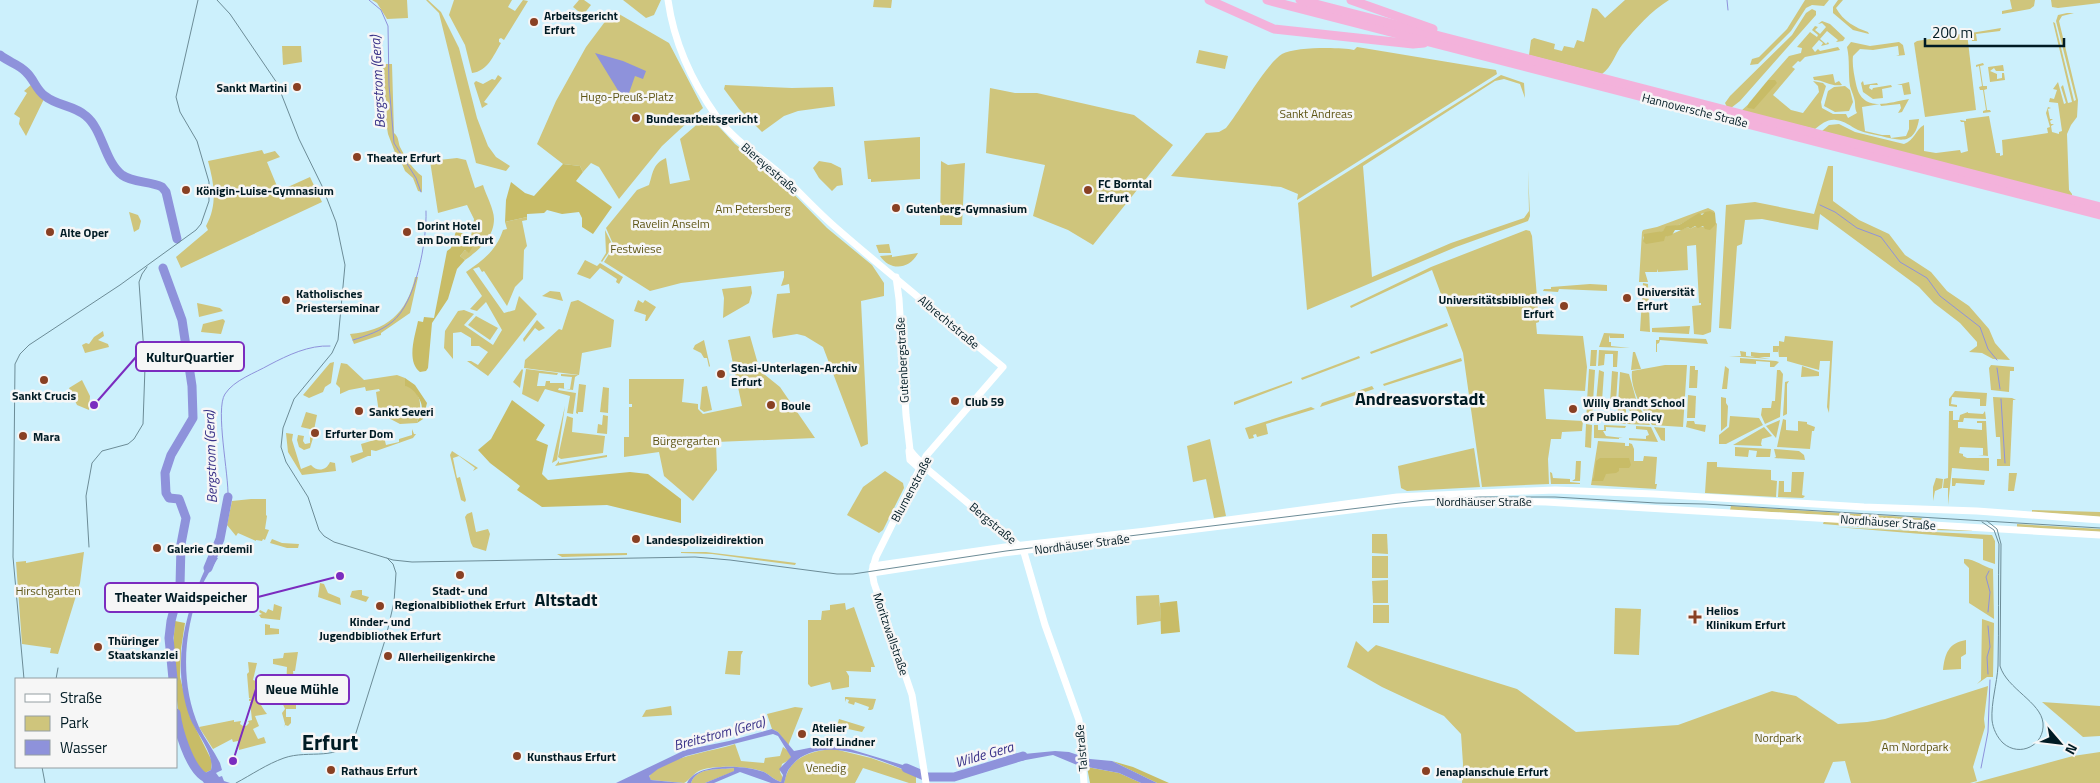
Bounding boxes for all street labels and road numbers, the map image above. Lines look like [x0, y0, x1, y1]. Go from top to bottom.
street label: Hannoversche Straße [1640, 88, 1750, 132]
street label: Biereyestraße [737, 138, 803, 198]
street label: Albrechtstraße [914, 291, 984, 353]
street label: Gutenbergstraße [890, 317, 914, 403]
street label: Blumenstraße [886, 453, 936, 525]
street label: Nordhäuser Straße [1436, 492, 1532, 511]
street label: Bergstraße [965, 498, 1021, 548]
street label: Nordhäuser Straße [1840, 509, 1936, 535]
street label: Nordhäuser Straße [1033, 529, 1131, 559]
street label: Moritzwallstraße [868, 590, 914, 678]
street label: Talstraße [1069, 724, 1093, 772]

